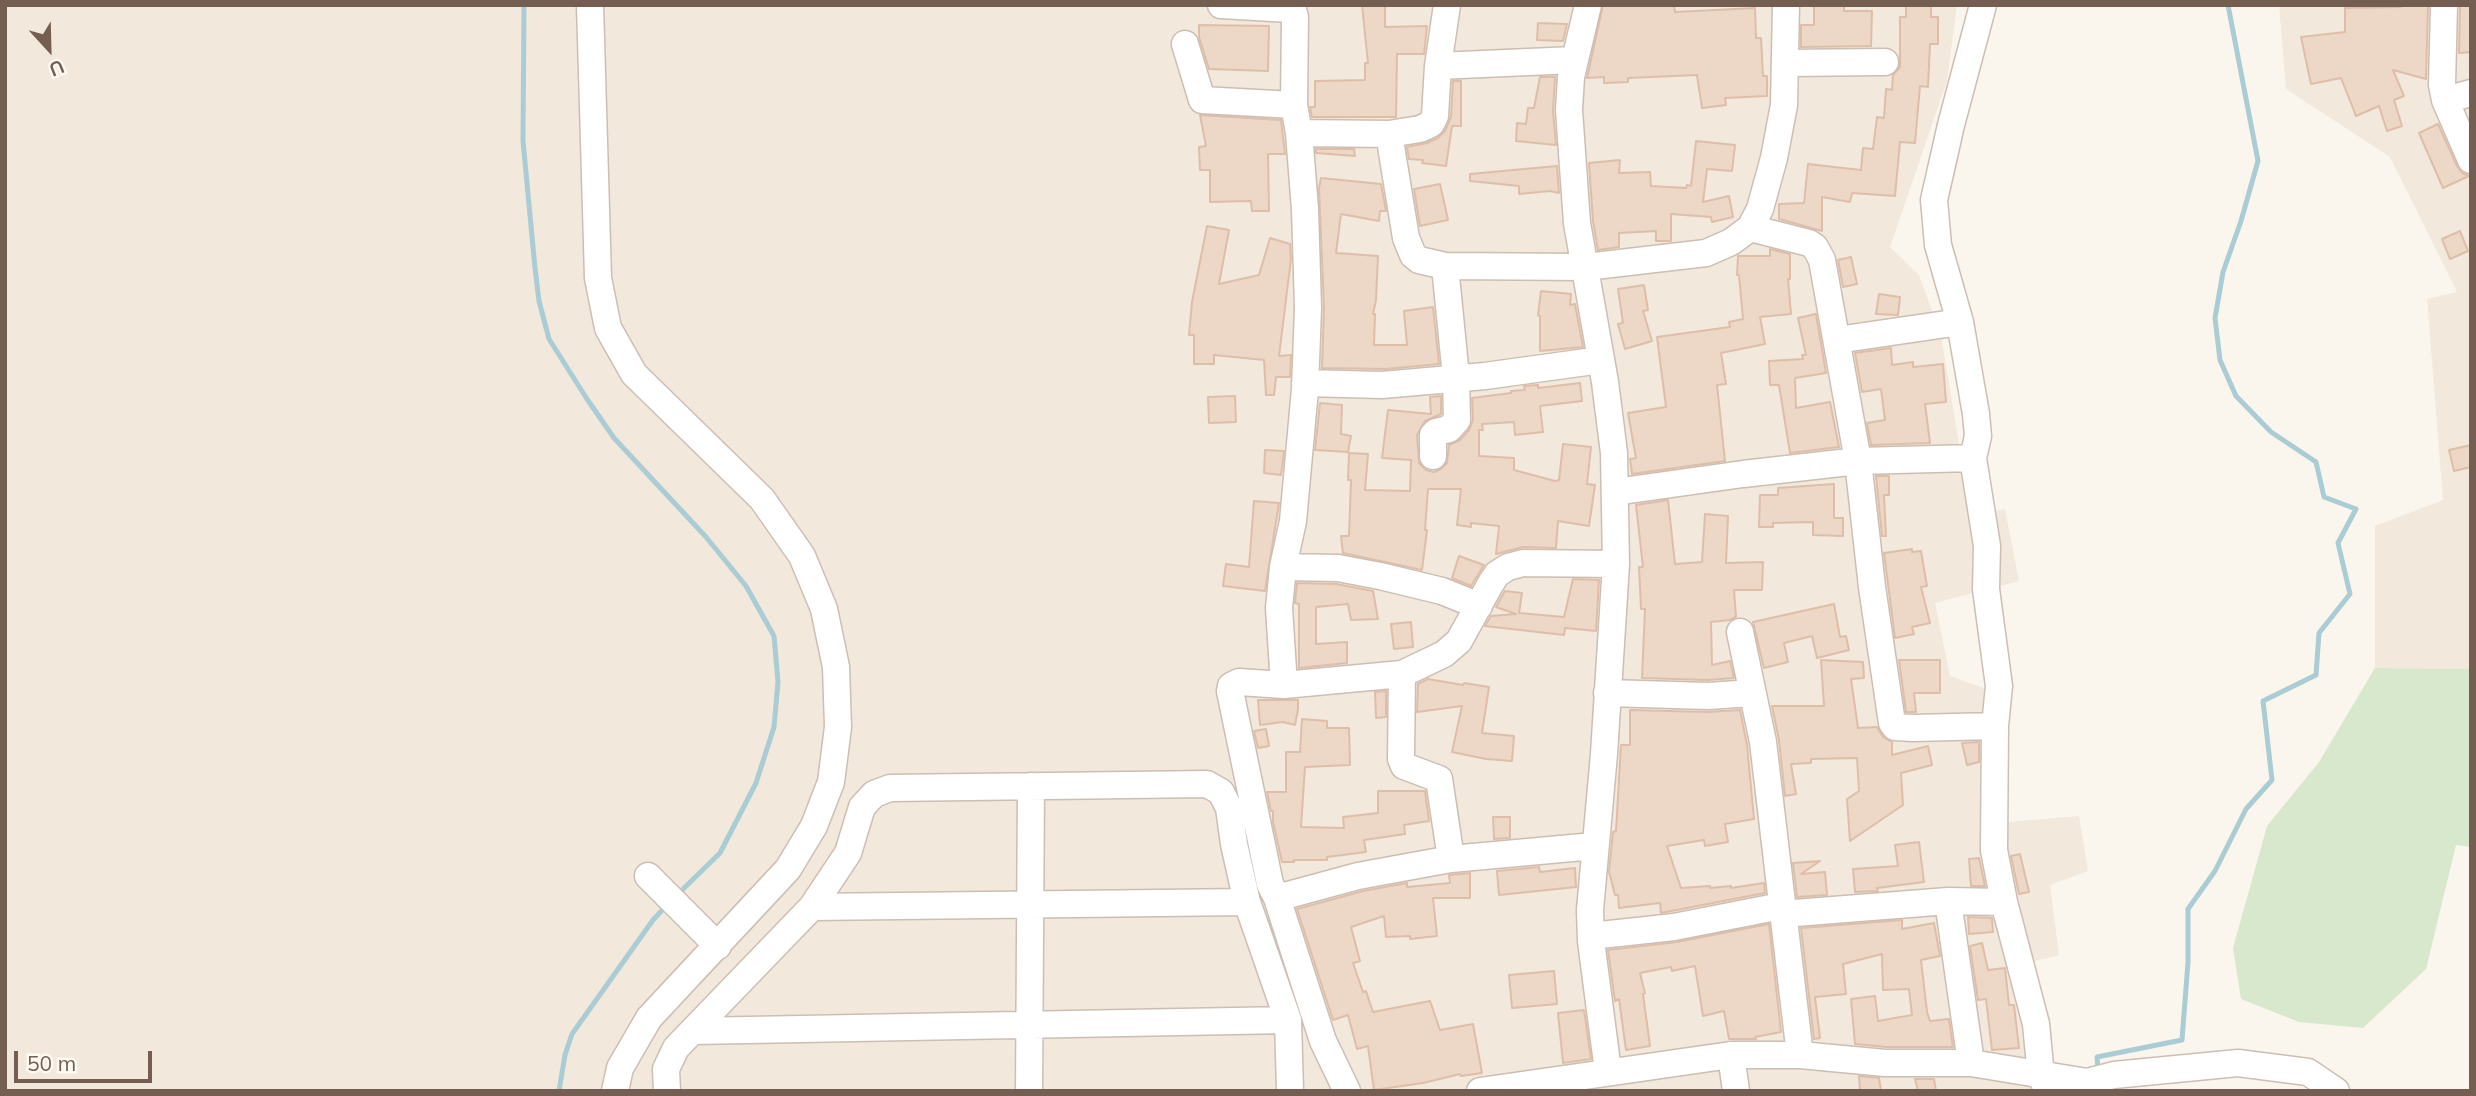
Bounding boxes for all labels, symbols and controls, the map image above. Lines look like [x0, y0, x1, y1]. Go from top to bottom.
north arrow [14, 14, 84, 84]
text: U [46, 55, 68, 82]
scale bar [18, 1036, 156, 1080]
text: 50 m [27, 1050, 76, 1076]

